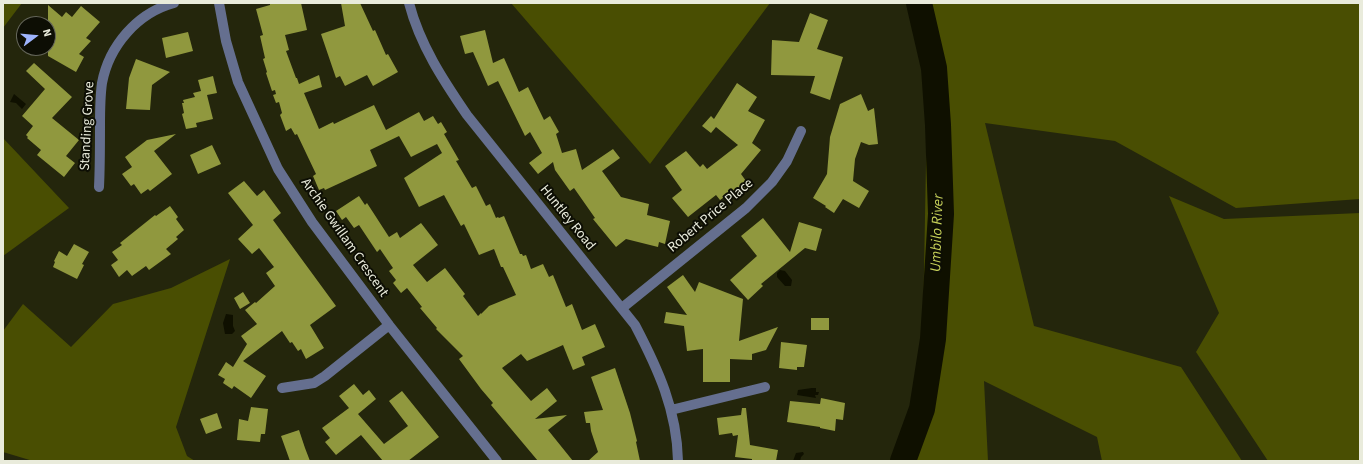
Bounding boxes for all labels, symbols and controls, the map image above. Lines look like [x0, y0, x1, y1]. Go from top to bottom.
north arrow [16, 16, 56, 56]
text: N [39, 27, 55, 38]
street label: Standing Grove [77, 81, 99, 171]
street label: Archie Gwillam Crescent [297, 175, 391, 301]
street label: Robert Price Place [665, 175, 757, 257]
street label: Huntley Road [536, 182, 598, 254]
water label: Umbilo River [928, 194, 948, 272]

